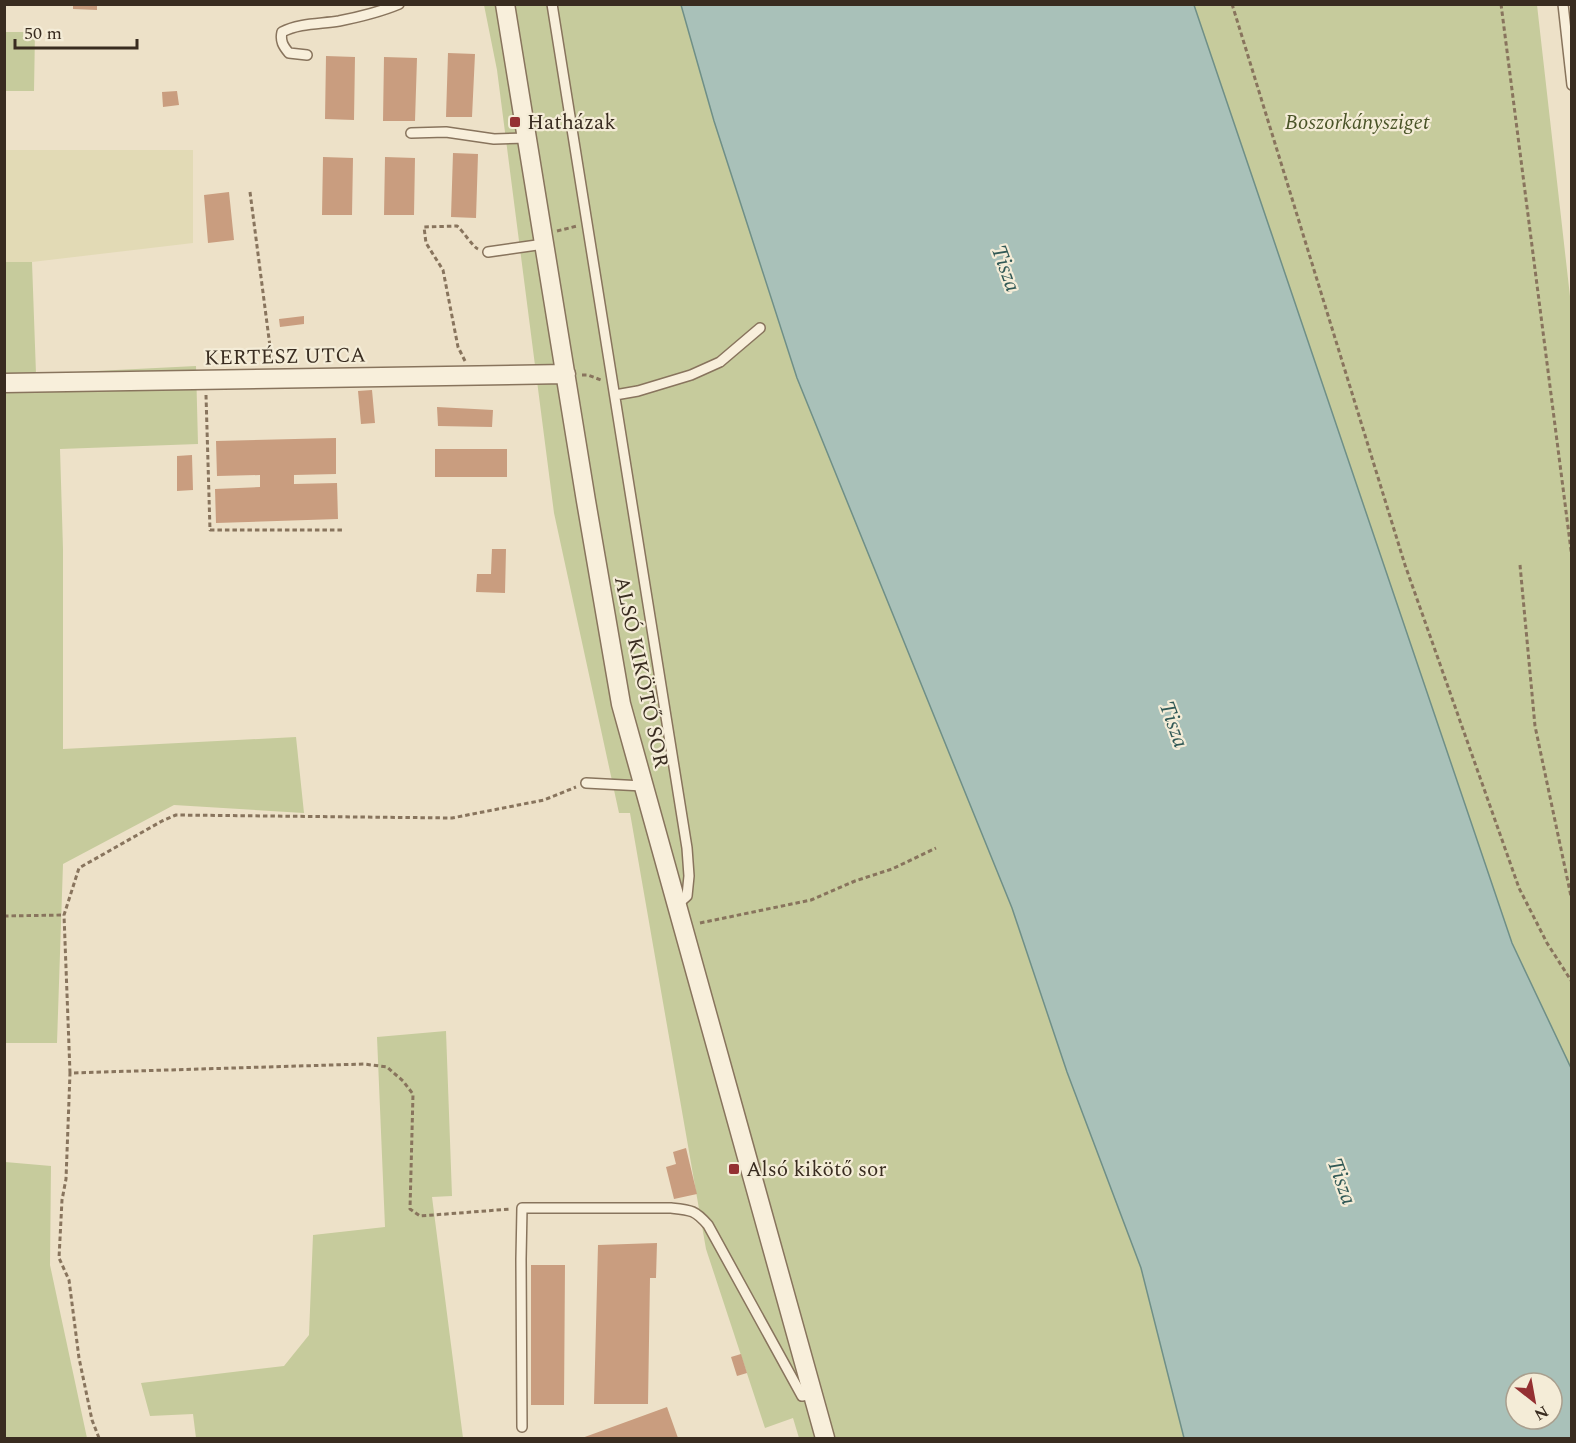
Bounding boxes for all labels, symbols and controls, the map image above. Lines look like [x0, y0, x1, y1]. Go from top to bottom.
scale bar [15, 12, 136, 50]
text: 50 m [24, 20, 62, 47]
place label: Hatházak [527, 107, 616, 139]
park label: Boszorkánysziget [1285, 107, 1430, 139]
marker: Hatházak [508, 115, 522, 129]
water label: Tisza [982, 240, 1029, 297]
street label: KERTÉSZ UTCA [204, 340, 366, 374]
street label: ALSÓ KIKÖTŐ SOR [605, 573, 677, 771]
water label: Tisza [1150, 696, 1197, 753]
water label: Tisza [1318, 1153, 1365, 1210]
place label: Alsó kikötő sor [746, 1154, 887, 1186]
marker: Alsó kikötő sor [727, 1162, 741, 1176]
north arrow [1504, 1371, 1564, 1431]
text: N [1529, 1399, 1553, 1427]

